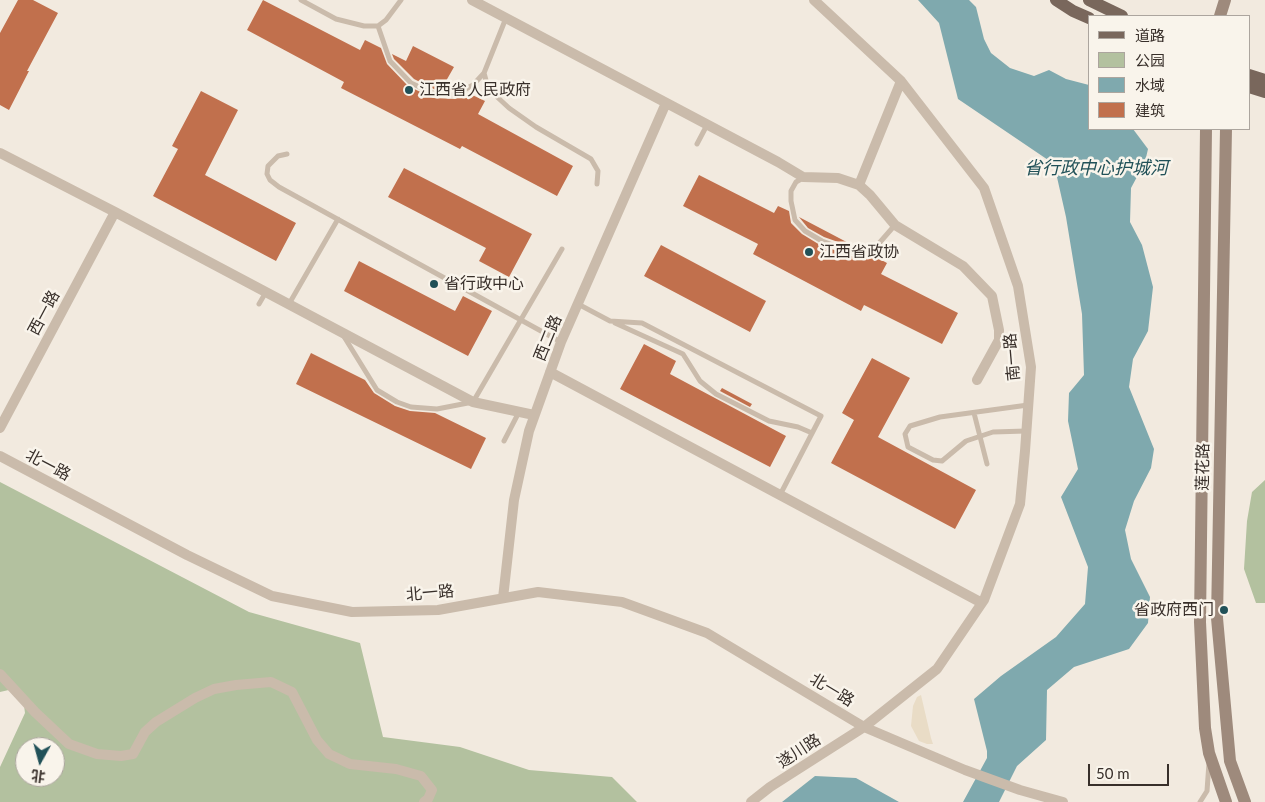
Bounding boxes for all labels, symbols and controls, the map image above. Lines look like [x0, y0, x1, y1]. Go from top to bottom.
legend [1088, 15, 1250, 130]
text: 道路 [1135, 26, 1165, 44]
text: 公园 [1135, 51, 1165, 69]
text: 水域 [1135, 76, 1165, 94]
place label: 江西省人民政府 [419, 80, 531, 100]
marker: 江西省人民政府 [403, 84, 415, 96]
text: 建筑 [1135, 101, 1165, 119]
water label: 省行政中心护城河 [1024, 157, 1168, 179]
place label: 江西省政协 [819, 242, 899, 262]
marker: 江西省政协 [803, 246, 815, 258]
place label: 省行政中心 [444, 274, 524, 294]
marker: 省行政中心 [428, 278, 440, 290]
street label: 西一路 [24, 287, 64, 339]
street label: 西二路 [530, 312, 566, 364]
street label: 南一路 [1000, 332, 1024, 382]
street label: 莲花路 [1193, 443, 1213, 491]
street label: 北一路 [22, 445, 74, 485]
street label: 北一路 [405, 581, 455, 605]
place label: 省政府西门 [1134, 600, 1214, 620]
marker: 省政府西门 [1218, 604, 1230, 616]
street label: 北一路 [806, 669, 858, 711]
street label: 遂川路 [774, 730, 824, 772]
north arrow [15, 737, 65, 787]
scale bar [1090, 754, 1171, 786]
text: 50 m [1096, 764, 1130, 782]
text: 北 [30, 767, 46, 786]

